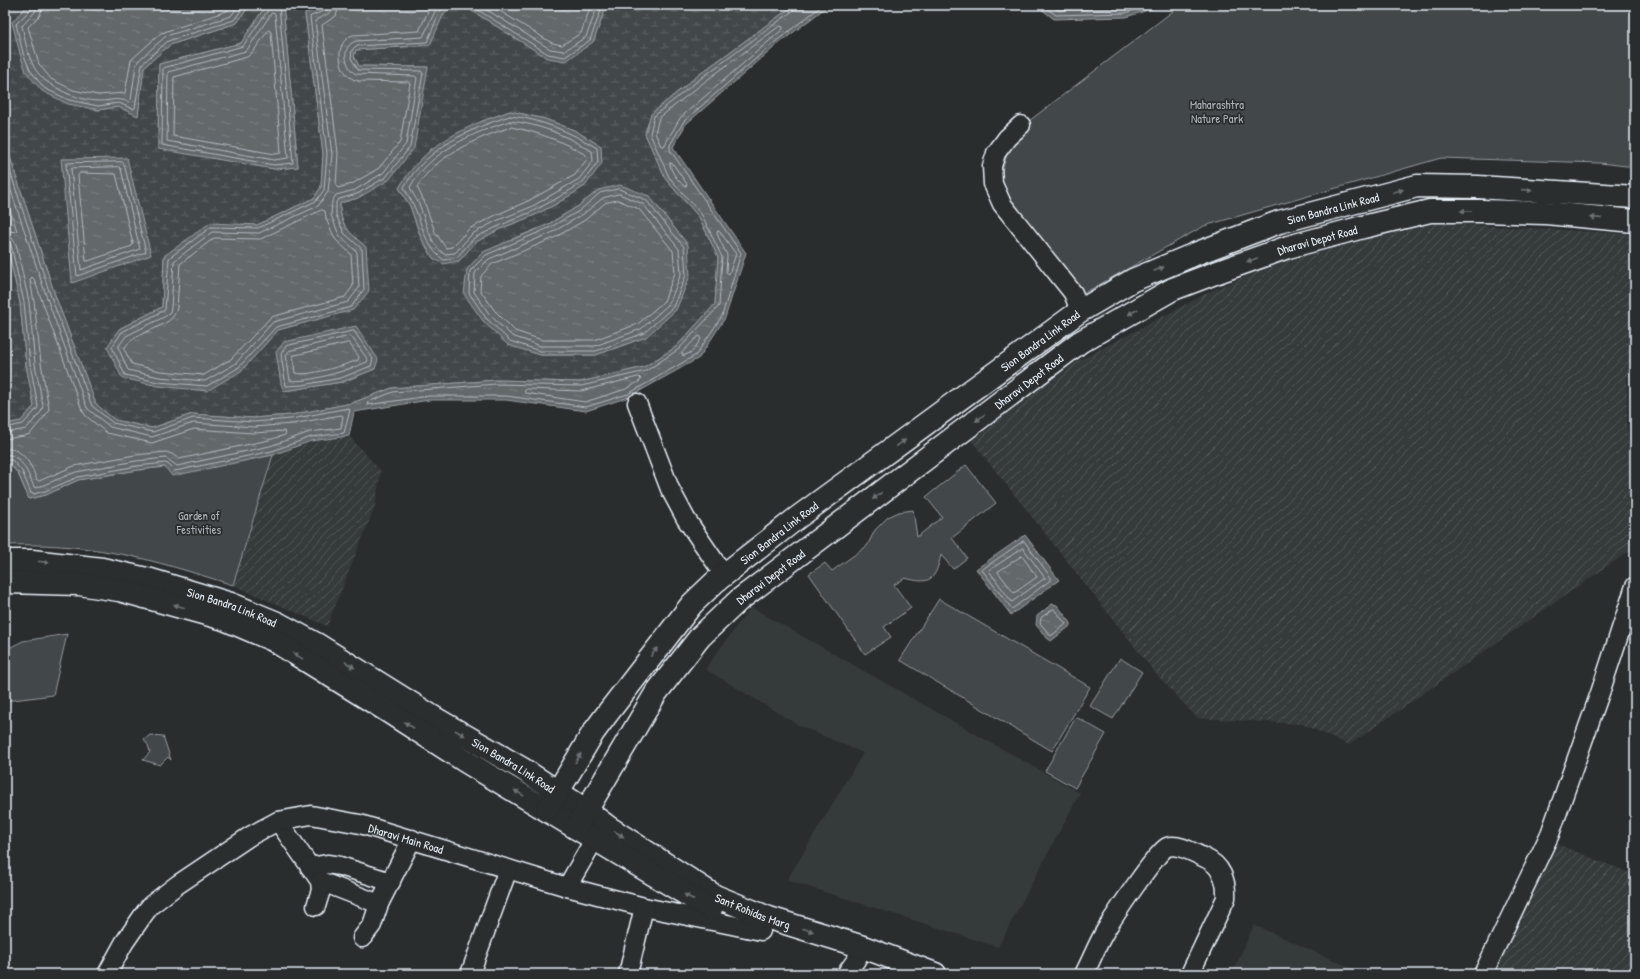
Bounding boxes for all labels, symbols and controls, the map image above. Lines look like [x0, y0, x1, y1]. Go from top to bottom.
park label: Maharashtra Nature Park [1190, 96, 1244, 127]
one-way arrow [1521, 187, 1533, 194]
street label: Sion Bandra Link Road [1285, 188, 1381, 228]
one-way arrow [1392, 188, 1404, 194]
one-way arrow [1459, 208, 1472, 214]
one-way arrow [1590, 214, 1602, 221]
street label: Dharavi Depot Road [1275, 220, 1359, 259]
one-way arrow [1245, 257, 1257, 263]
one-way arrow [1154, 266, 1165, 272]
street label: Sion Bandra Link Road [997, 305, 1083, 375]
one-way arrow [1127, 309, 1139, 316]
street label: Dharavi Depot Road [991, 349, 1067, 412]
one-way arrow [975, 413, 986, 422]
one-way arrow [896, 439, 906, 447]
one-way arrow [871, 492, 882, 500]
street label: Sion Bandra Link Road [736, 497, 822, 568]
park label: Garden of Festivities [176, 507, 222, 538]
street label: Dharavi Depot Road [732, 545, 808, 608]
one-way arrow [38, 559, 50, 565]
street label: Sion Bandra Link Road [185, 583, 280, 631]
one-way arrow [173, 603, 185, 609]
one-way arrow [649, 647, 658, 658]
one-way arrow [293, 652, 303, 660]
one-way arrow [345, 661, 355, 669]
one-way arrow [404, 721, 414, 729]
one-way arrow [454, 730, 466, 737]
street label: Sion Bandra Link Road [469, 733, 559, 797]
one-way arrow [574, 753, 582, 763]
one-way arrow [513, 790, 525, 797]
street label: Dharavi Main Road [367, 819, 446, 858]
one-way arrow [613, 830, 624, 838]
street label: Sant Rohidas Marg [713, 889, 792, 933]
one-way arrow [683, 893, 695, 900]
one-way arrow [803, 927, 815, 933]

